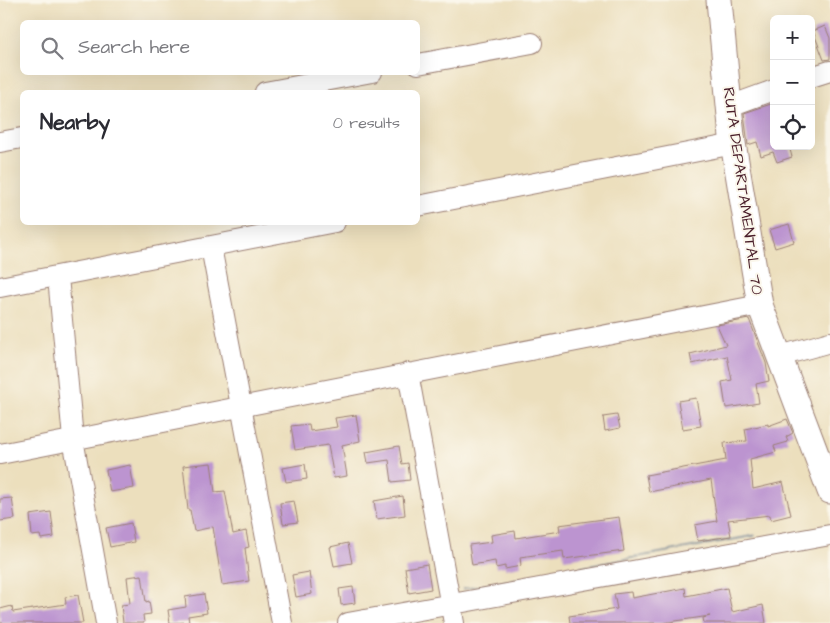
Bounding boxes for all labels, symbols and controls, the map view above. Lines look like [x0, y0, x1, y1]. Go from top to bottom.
map controls [770, 15, 815, 150]
button: + [770, 15, 815, 60]
search box [20, 20, 420, 75]
icon: search [38, 34, 66, 62]
text: Search here [78, 34, 190, 61]
button: − [770, 60, 815, 105]
street label: RUTA DEPARTAMENTAL 70 [718, 86, 768, 296]
button: locate [770, 105, 815, 150]
text: Nearby [40, 108, 110, 137]
text: 0 results [333, 112, 400, 134]

